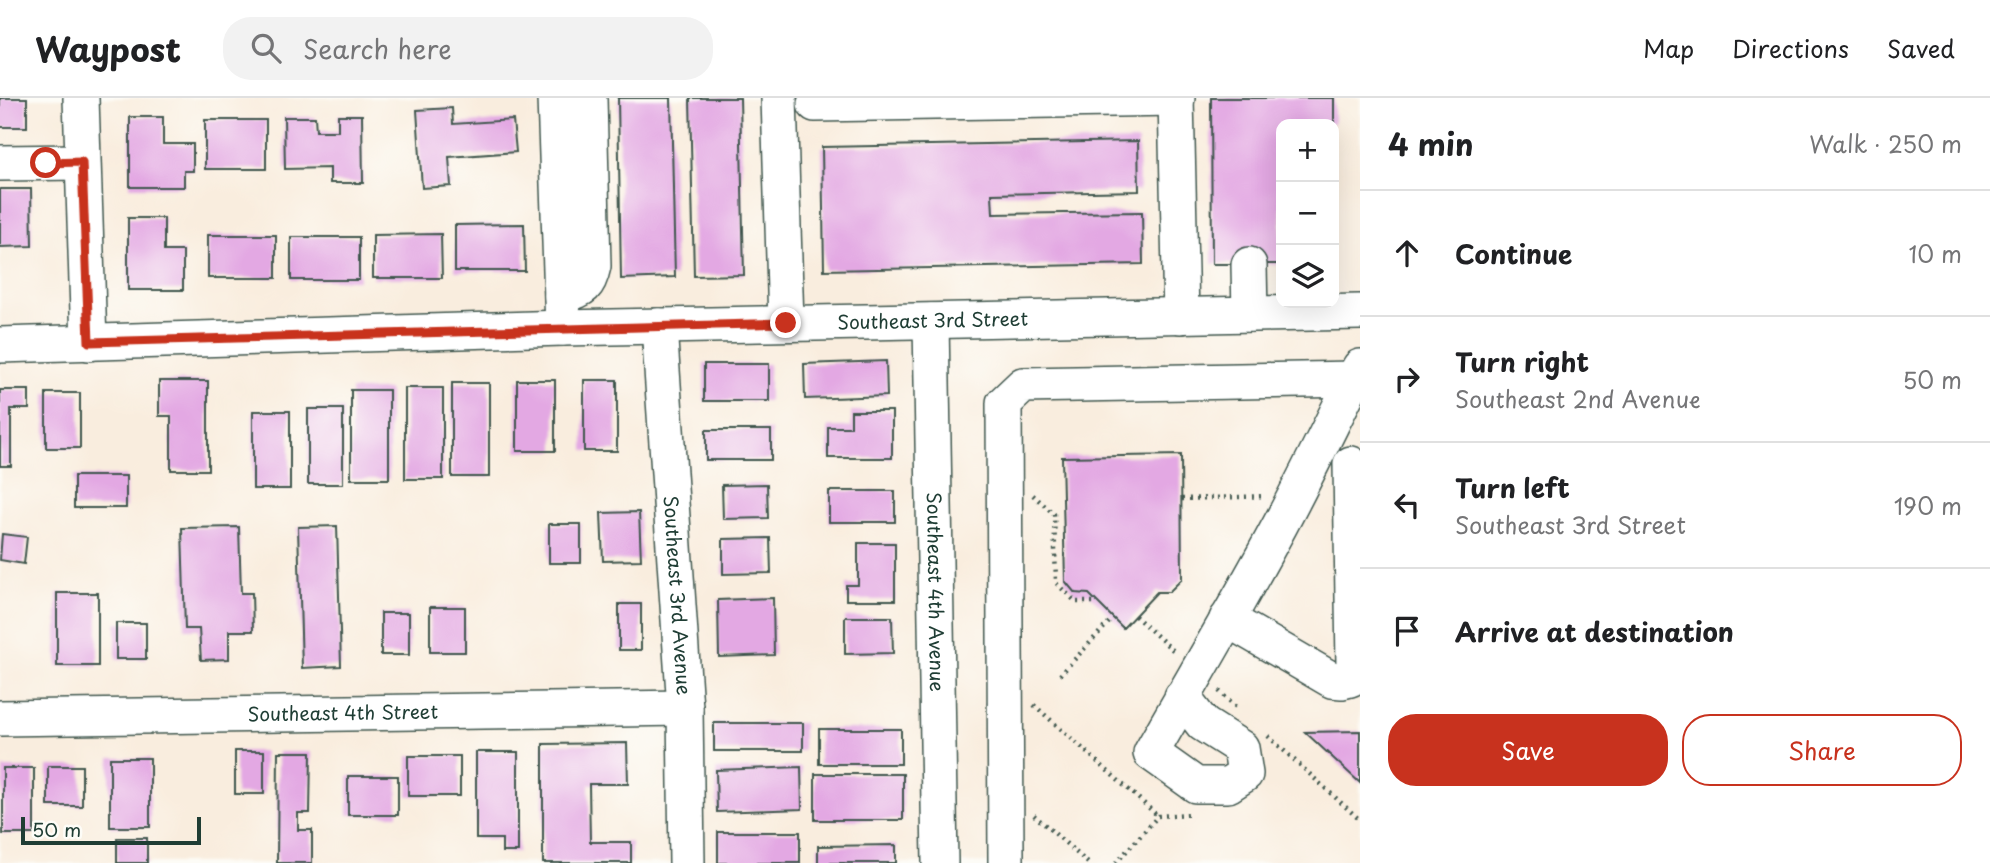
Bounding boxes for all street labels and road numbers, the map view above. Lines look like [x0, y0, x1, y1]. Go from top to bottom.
street label: Southeast 3rd Street [837, 304, 1029, 335]
street label: Southeast 4th Avenue [921, 492, 952, 692]
street label: Southeast 3rd Avenue [658, 495, 699, 696]
street label: Southeast 4th Street [247, 697, 439, 727]

